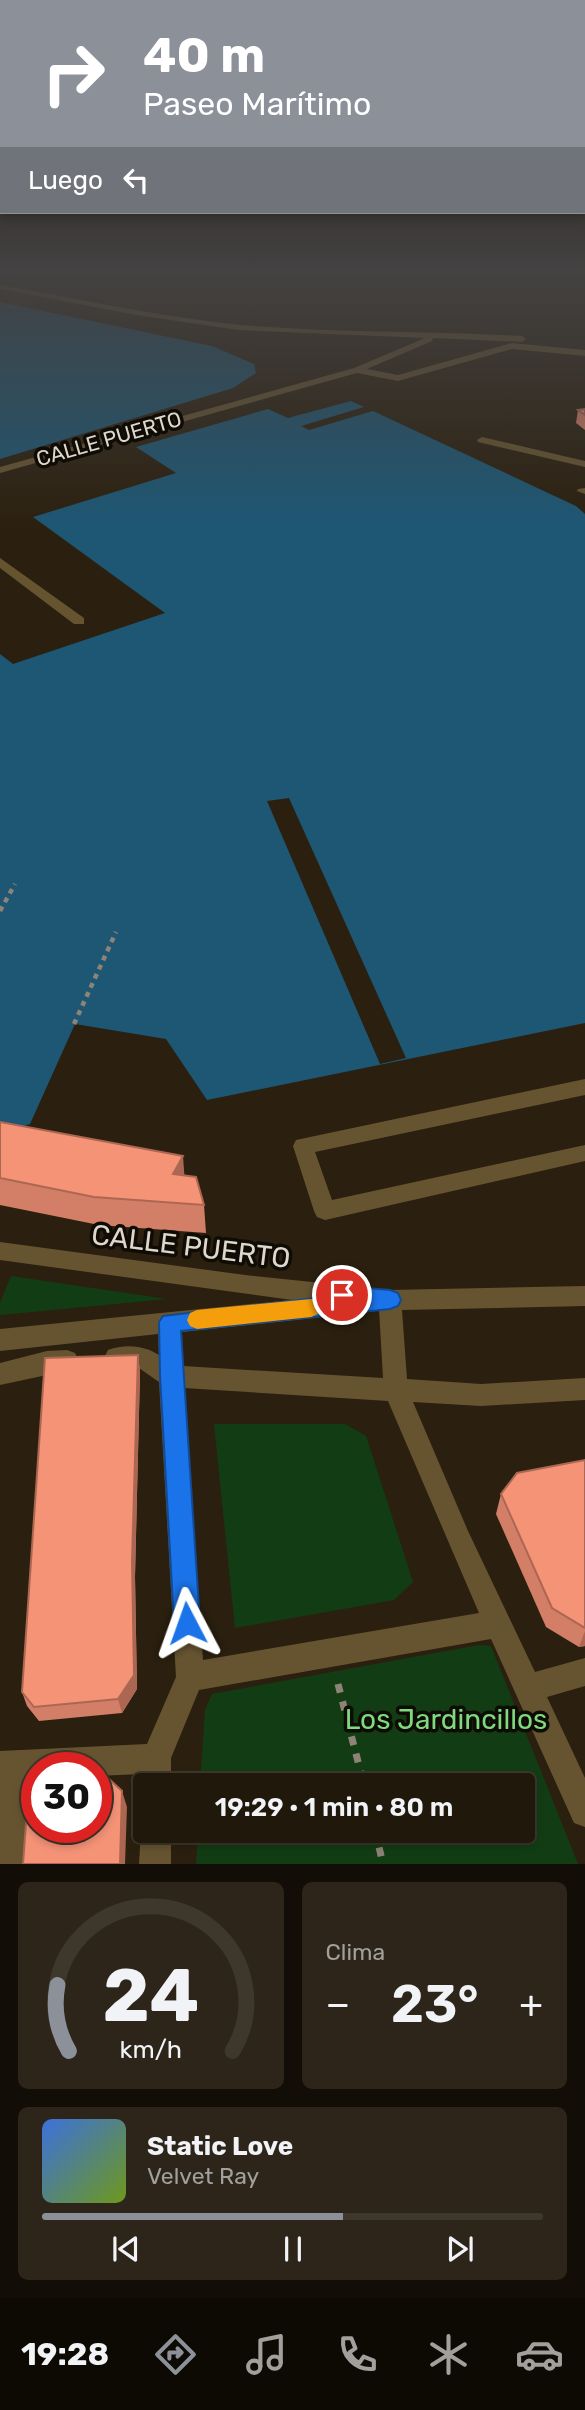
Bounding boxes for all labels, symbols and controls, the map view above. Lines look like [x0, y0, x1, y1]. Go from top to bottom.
text: 40 m [143, 26, 265, 84]
icon: right [28, 28, 119, 119]
text: Paseo Marítimo [143, 85, 371, 123]
icon: left [117, 161, 155, 199]
text: Luego [28, 165, 103, 196]
street label: CALLE PUERTO [33, 406, 184, 471]
street label: CALLE PUERTO [90, 1218, 292, 1275]
pin [312, 1265, 372, 1325]
icon: arrive [323, 1276, 361, 1314]
position arrow [150, 1586, 224, 1660]
park label: Los Jardincillos [345, 1703, 547, 1736]
speed limit sign: 30 [21, 1752, 112, 1843]
text: 19:29 · 1 min · 80 m [215, 1792, 453, 1823]
text: Clima [326, 1938, 385, 1966]
text: 24 [102, 1954, 199, 2040]
text: 23° [391, 1973, 479, 2035]
text: − [326, 1981, 350, 2027]
text: + [519, 1981, 543, 2027]
text: km/h [120, 2035, 182, 2064]
text: Static Love [147, 2131, 293, 2162]
text: Velvet Ray [147, 2162, 259, 2190]
icon: previous [107, 2230, 145, 2268]
icon: pause [274, 2230, 312, 2268]
icon: next [441, 2230, 479, 2268]
icon: directions [151, 2330, 200, 2379]
icon: music [242, 2330, 291, 2379]
icon: phone [333, 2330, 382, 2379]
icon: climate [424, 2330, 473, 2379]
icon: car [515, 2330, 564, 2379]
text: 19:28 [21, 2335, 109, 2373]

